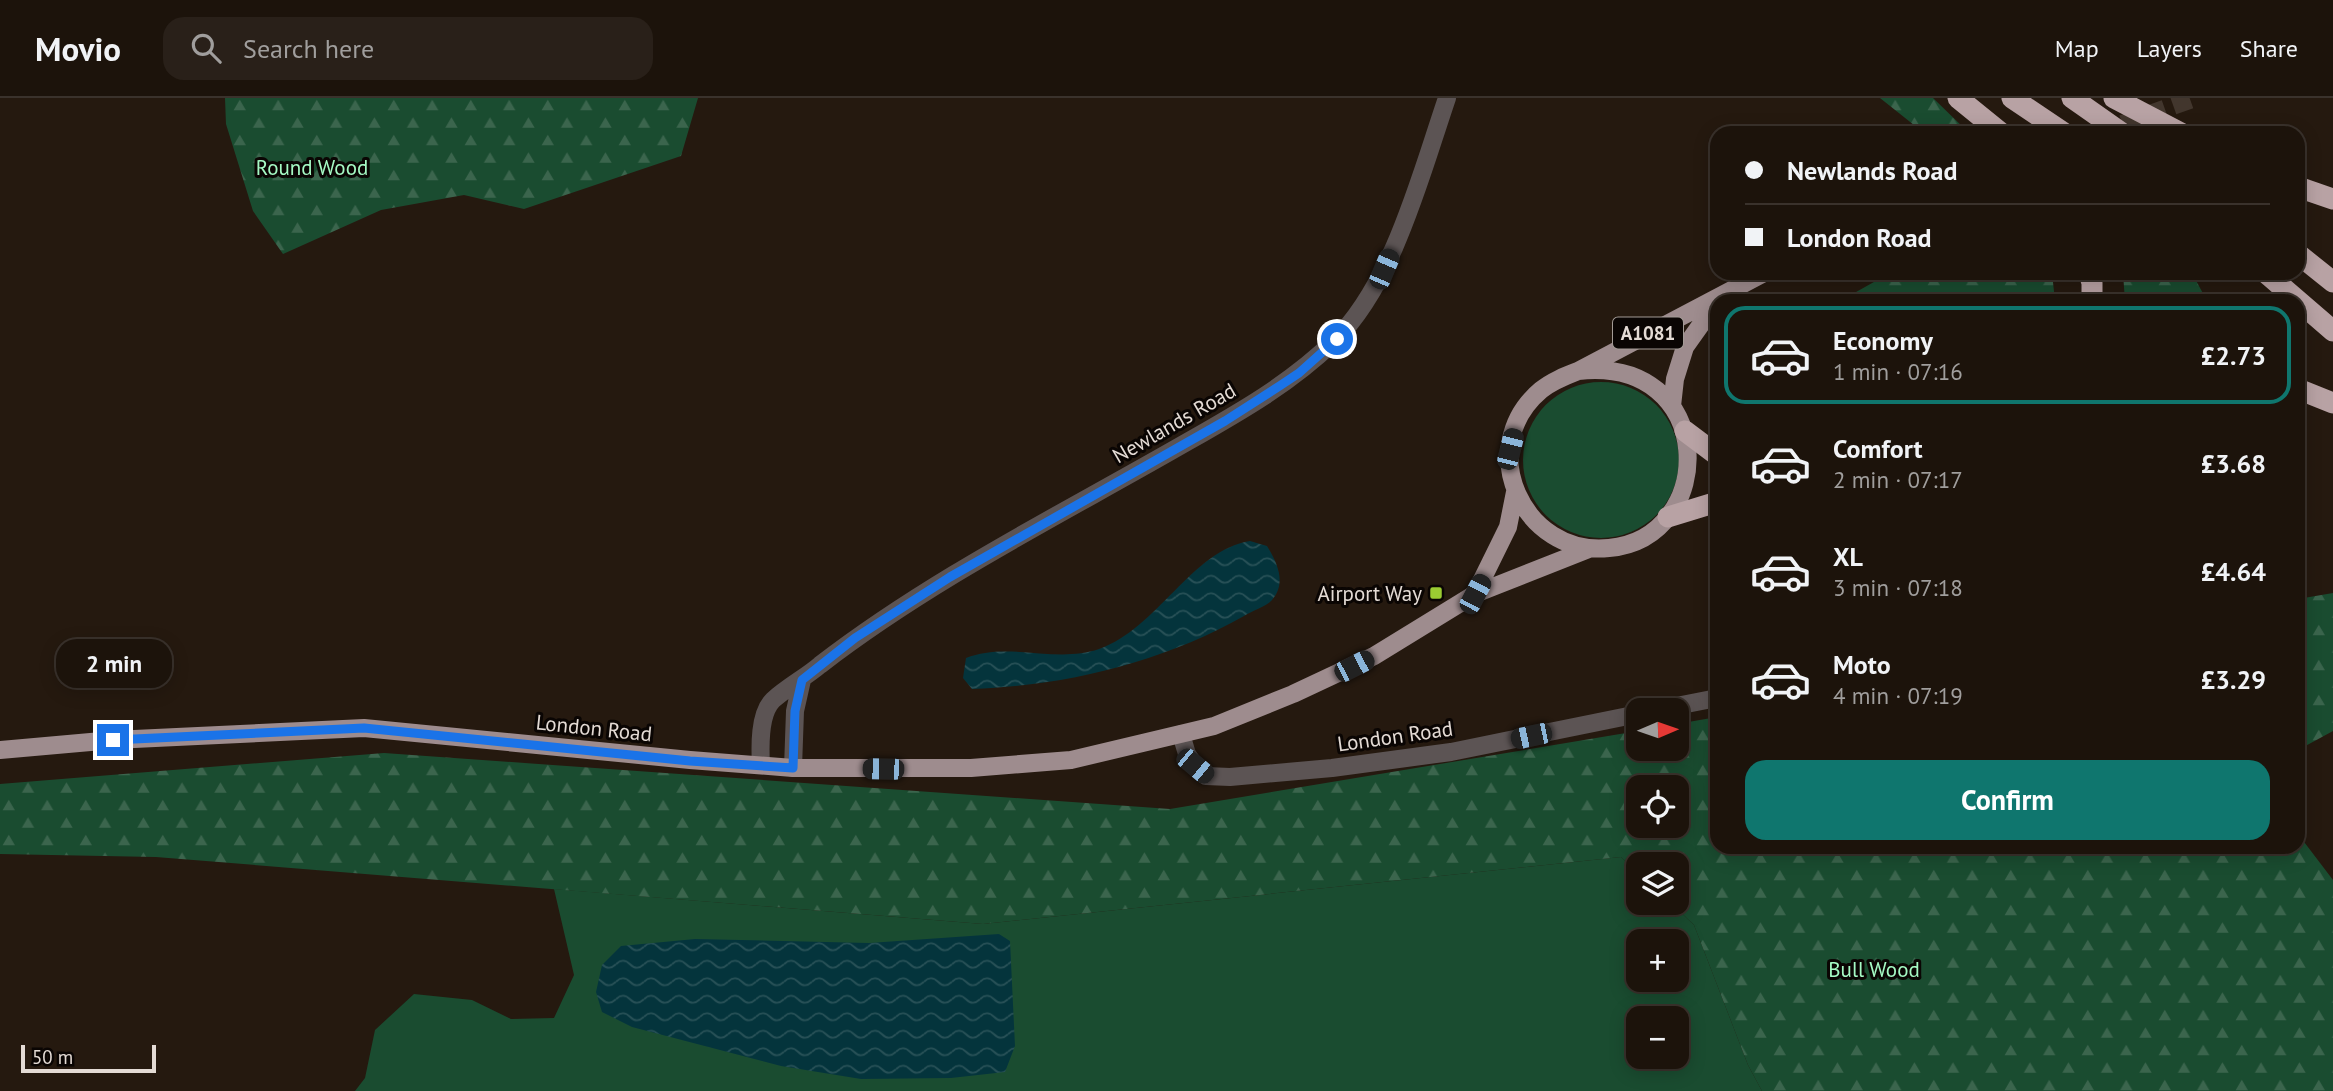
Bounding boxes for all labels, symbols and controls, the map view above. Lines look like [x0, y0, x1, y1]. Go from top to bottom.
search box [163, 17, 653, 80]
text: Movio [35, 27, 121, 70]
icon: search [187, 29, 225, 67]
text: Search here [243, 32, 374, 65]
text: Map [2055, 33, 2099, 64]
text: Layers [2137, 33, 2202, 64]
text: Share [2240, 33, 2298, 64]
park label: Round Wood [256, 154, 368, 181]
text: Newlands Road [1787, 154, 1957, 187]
text: London Road [1787, 221, 1932, 254]
car [1367, 246, 1402, 292]
road number: A1081 [1613, 317, 1683, 348]
route start [1321, 323, 1353, 355]
icon: car [1749, 324, 1812, 387]
text: Economy [1833, 324, 1933, 357]
text: £2.73 [2201, 339, 2266, 372]
text: 1 min · 07:16 [1833, 357, 1963, 386]
street label: Newlands Road [1107, 377, 1241, 469]
car [1495, 426, 1526, 472]
icon: car [1749, 432, 1812, 495]
text: Comfort [1833, 432, 1923, 465]
text: £3.68 [2201, 447, 2266, 480]
text: 2 min · 07:17 [1833, 465, 1963, 494]
icon: car [1749, 540, 1812, 603]
text: XL [1833, 540, 1863, 573]
text: £4.64 [2201, 555, 2266, 588]
car [1456, 571, 1495, 617]
text: 3 min · 07:18 [1833, 573, 1963, 602]
place label: Airport Way [1318, 580, 1422, 607]
marker: Airport Way [1428, 585, 1444, 601]
callout: 2 min [55, 638, 171, 688]
car [1331, 647, 1378, 685]
icon: car [1749, 648, 1812, 711]
text: Moto [1833, 648, 1891, 681]
text: 2 min [86, 649, 142, 678]
text: £3.29 [2201, 663, 2266, 696]
text: 4 min · 07:19 [1833, 681, 1963, 710]
north arrow [1626, 698, 1689, 761]
map controls [1626, 698, 1689, 1069]
street label: London Road [535, 708, 653, 748]
street label: London Road [1335, 715, 1455, 757]
car [1509, 721, 1554, 751]
route end [97, 724, 129, 756]
car [1173, 744, 1218, 788]
car [862, 758, 905, 780]
button: Confirm [1745, 760, 2270, 840]
button: locate [1626, 775, 1689, 838]
button: layers [1626, 852, 1689, 915]
button: + [1626, 929, 1689, 992]
park label: Bull Wood [1828, 956, 1920, 983]
button: − [1626, 1006, 1689, 1069]
scale bar [21, 1042, 156, 1074]
text: 50 m [32, 1045, 73, 1069]

